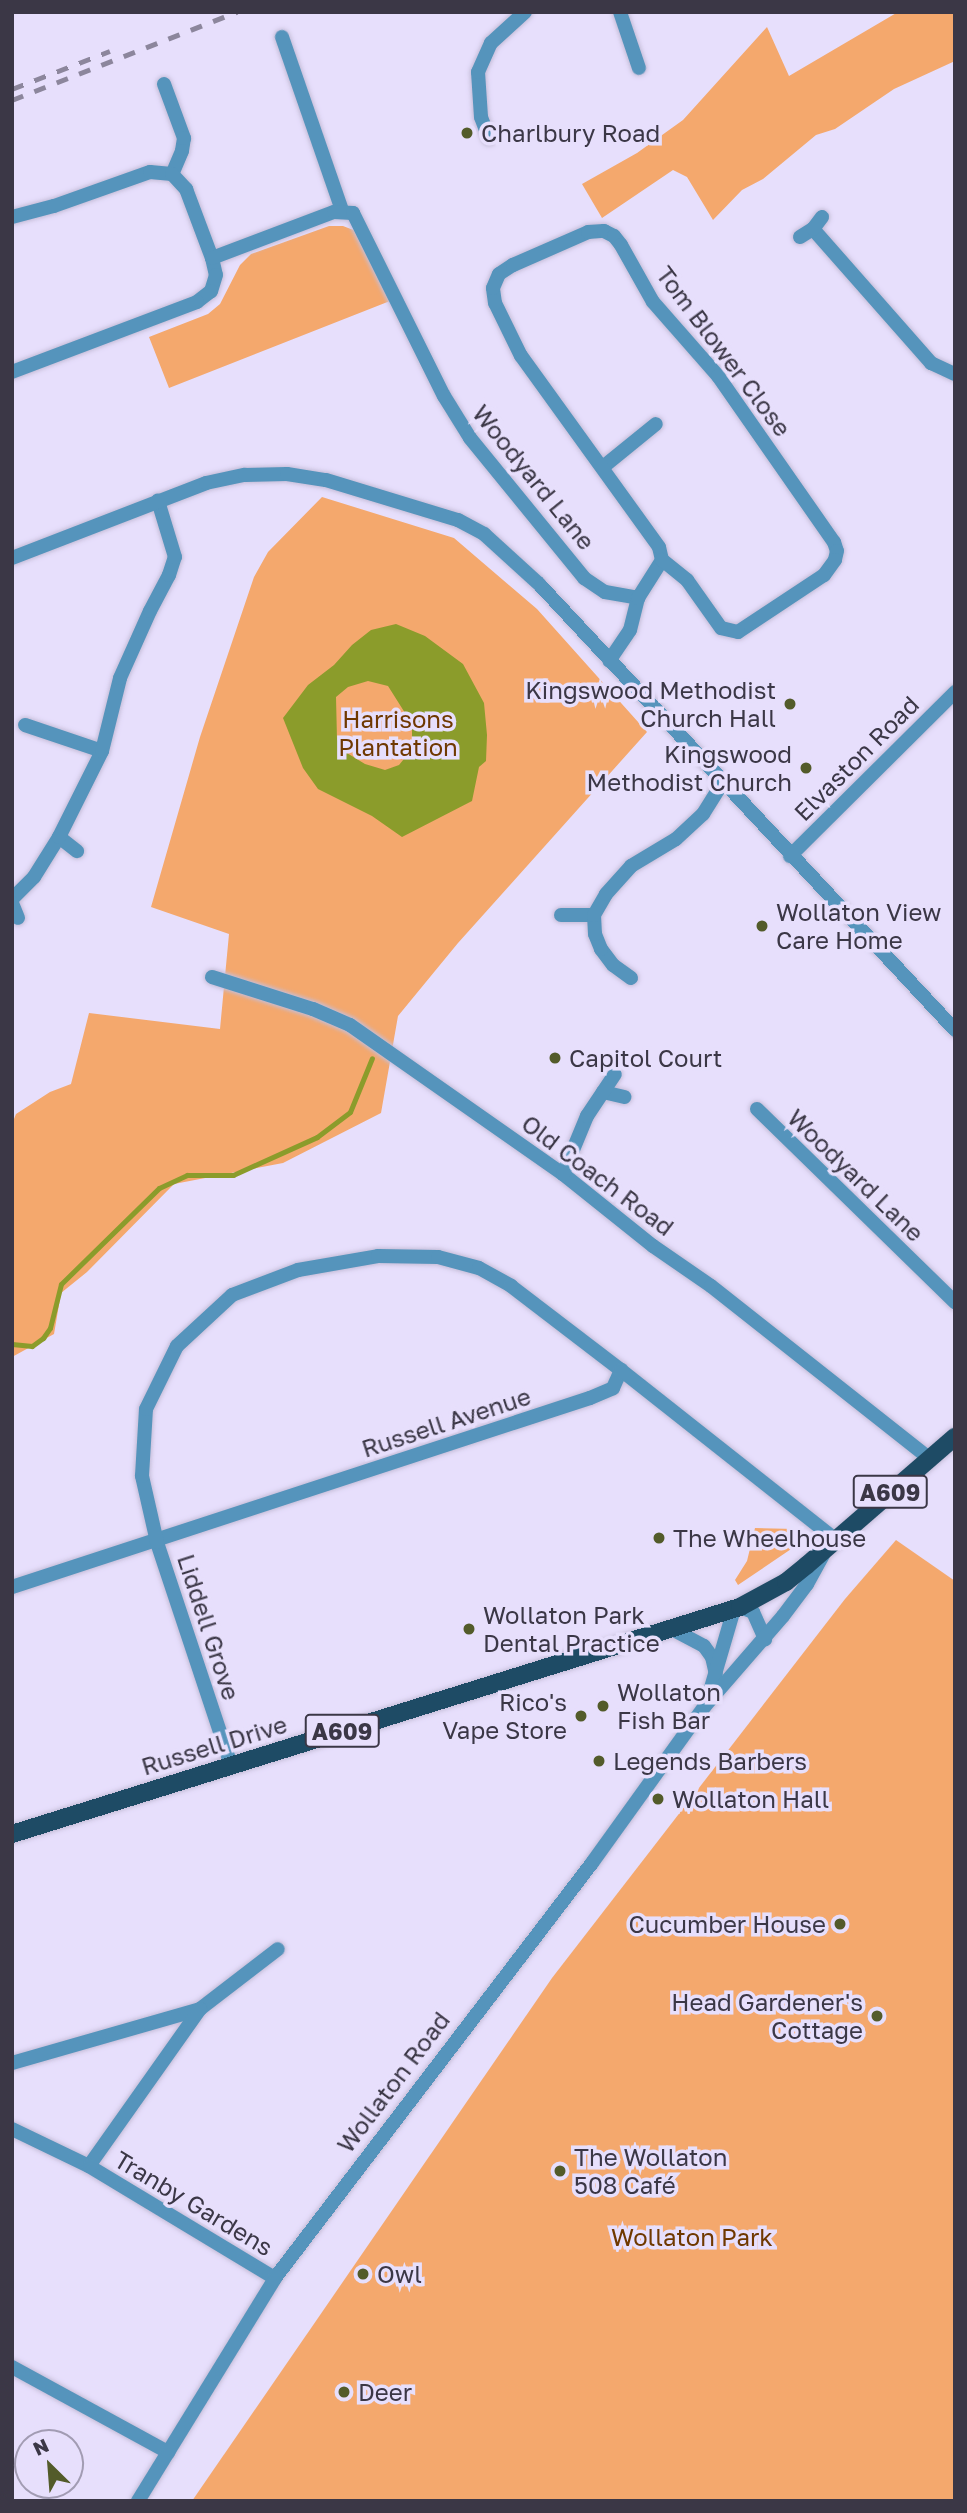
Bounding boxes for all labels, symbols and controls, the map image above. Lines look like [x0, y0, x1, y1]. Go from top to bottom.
place label: Charlbury Road [481, 119, 660, 147]
marker: Charlbury Road [459, 125, 475, 141]
street label: Tom Blower Close [651, 260, 797, 442]
street label: Woodyard Lane [467, 399, 601, 555]
place label: Kingswood Methodist Church Hall [525, 676, 776, 732]
street label: Elvaston Road [788, 690, 924, 826]
marker: Kingswood Methodist Church Hall [782, 696, 798, 712]
park label: Harrisons Plantation [338, 705, 458, 761]
place label: Kingswood Methodist Church [587, 740, 792, 796]
marker: Kingswood Methodist Church [798, 760, 814, 776]
place label: Wollaton View Care Home [776, 898, 942, 954]
marker: Wollaton View Care Home [754, 918, 770, 934]
place label: Capitol Court [569, 1044, 722, 1072]
marker: Capitol Court [547, 1050, 563, 1066]
street label: Woodyard Lane [782, 1103, 930, 1247]
street label: Old Coach Road [516, 1108, 680, 1242]
street label: Russell Avenue [358, 1381, 534, 1463]
road number: A609 [852, 1472, 928, 1512]
place label: The Wheelhouse [673, 1524, 866, 1552]
marker: The Wheelhouse [651, 1530, 667, 1546]
street label: Liddell Grove [172, 1550, 246, 1704]
place label: Wollaton Park Dental Practice [483, 1601, 660, 1657]
marker: Wollaton Park Dental Practice [461, 1621, 477, 1637]
place label: Wollaton Fish Bar [617, 1678, 721, 1734]
place label: Rico's Vape Store [442, 1688, 567, 1744]
marker: Wollaton Fish Bar [595, 1698, 611, 1714]
marker: Rico's Vape Store [573, 1708, 589, 1724]
street label: Russell Drive [138, 1709, 290, 1781]
road number: A609 [304, 1712, 380, 1750]
place label: Legends Barbers [613, 1747, 807, 1775]
marker: Legends Barbers [591, 1753, 607, 1769]
place label: Wollaton Hall [672, 1785, 829, 1813]
marker: Wollaton Hall [650, 1791, 666, 1807]
place label: Cucumber House [628, 1910, 826, 1938]
marker: Cucumber House [832, 1916, 848, 1932]
place label: Head Gardener's Cottage [671, 1988, 863, 2044]
street label: Wollaton Road [331, 2006, 455, 2158]
marker: Head Gardener's Cottage [869, 2008, 885, 2024]
place label: The Wollaton 508 Café [574, 2143, 727, 2199]
street label: Tranby Gardens [110, 2144, 278, 2262]
marker: The Wollaton 508 Café [552, 2163, 568, 2179]
park label: Wollaton Park [611, 2223, 773, 2251]
place label: Owl [377, 2260, 422, 2288]
marker: Owl [355, 2266, 371, 2282]
place label: Deer [358, 2378, 412, 2406]
marker: Deer [336, 2384, 352, 2400]
north arrow [14, 2429, 84, 2499]
text: N [29, 2433, 52, 2460]

